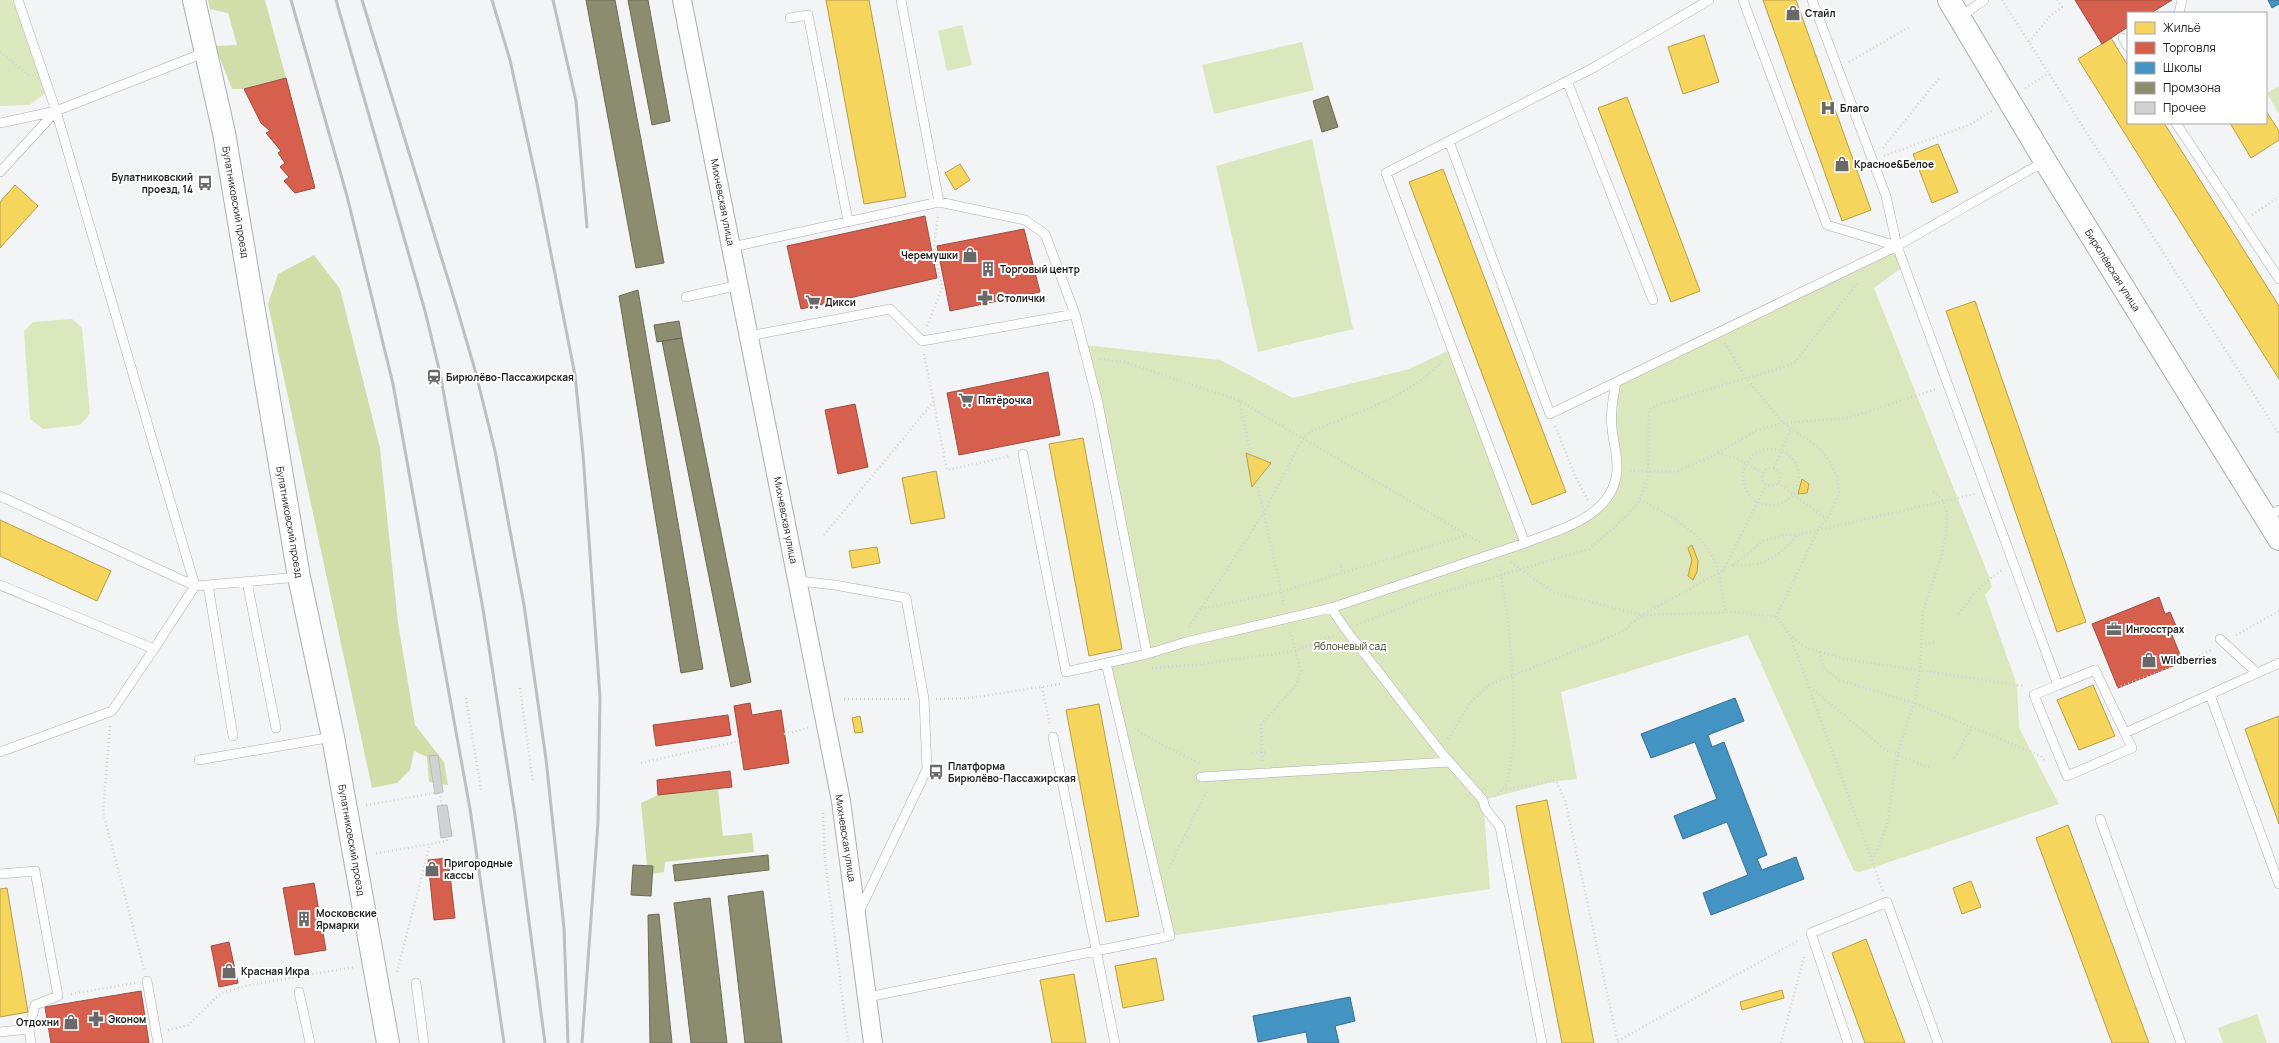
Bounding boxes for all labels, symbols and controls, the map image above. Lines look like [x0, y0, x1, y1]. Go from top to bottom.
shop icon: Стайл [1784, 4, 1802, 22]
place label: Стайл [1805, 6, 1835, 20]
legend [2127, 12, 2267, 124]
text: Жильё [2163, 19, 2201, 36]
text: Торговля [2163, 39, 2216, 56]
text: Школы [2163, 59, 2202, 76]
text: Промзона [2163, 79, 2221, 96]
hospital icon: Благо [1819, 99, 1837, 117]
text: Прочее [2163, 99, 2206, 116]
place label: Благо [1840, 101, 1869, 115]
street label: Булатниковский проезд [219, 145, 253, 259]
shop icon: Красное&Белое [1833, 155, 1851, 173]
street label: Михневская улица [708, 157, 738, 247]
place label: Красное&Белое [1854, 157, 1934, 171]
place label: Булатниковский проезд, 14 [111, 170, 193, 196]
bus stop icon: Булатниковский проезд, 14 [196, 174, 214, 192]
street label: Бирюлёвская улица [2082, 226, 2144, 314]
shop icon: Черемушки [961, 246, 979, 264]
place label: Черемушки [901, 248, 958, 262]
building icon: Торговый центр [979, 260, 997, 278]
place label: Торговый центр [1000, 262, 1080, 276]
pharmacy icon: Столички [976, 289, 994, 307]
place label: Столички [997, 291, 1045, 305]
supermarket icon: Дикси [804, 293, 822, 311]
place label: Дикси [825, 295, 856, 309]
station icon: Бирюлёво-Пассажирская [425, 368, 443, 386]
place label: Бирюлёво-Пассажирская [446, 370, 574, 384]
supermarket icon: Пятёрочка [957, 391, 975, 409]
place label: Пятёрочка [978, 393, 1032, 407]
street label: Булатниковский проезд [273, 465, 307, 579]
street label: Михневская улица [771, 475, 801, 565]
office icon: Ингосстрах [2105, 620, 2123, 638]
place label: Ингосстрах [2126, 622, 2185, 636]
park label: Яблоневый сад [1314, 639, 1386, 653]
shop icon: Wildberries [2140, 651, 2158, 669]
place label: Wildberries [2161, 653, 2217, 667]
place label: Платформа Бирюлёво-Пассажирская [948, 759, 1076, 785]
bus stop icon: Платформа Бирюлёво-Пассажирская [927, 763, 945, 781]
street label: Булатниковский проезд [335, 783, 369, 897]
street label: Михневская улица [832, 793, 860, 883]
place label: Пригородные кассы [444, 856, 513, 882]
shop icon: Пригородные кассы [423, 860, 441, 878]
place label: Московские Ярмарки [316, 906, 377, 932]
building icon: Московские Ярмарки [295, 910, 313, 928]
shop icon: Красная Икра [220, 962, 238, 980]
place label: Красная Икра [241, 964, 310, 978]
pharmacy icon: Эконом [87, 1010, 105, 1028]
place label: Эконом [108, 1012, 146, 1026]
shop icon: Отдохни [62, 1013, 80, 1031]
place label: Отдохни [16, 1015, 59, 1029]

